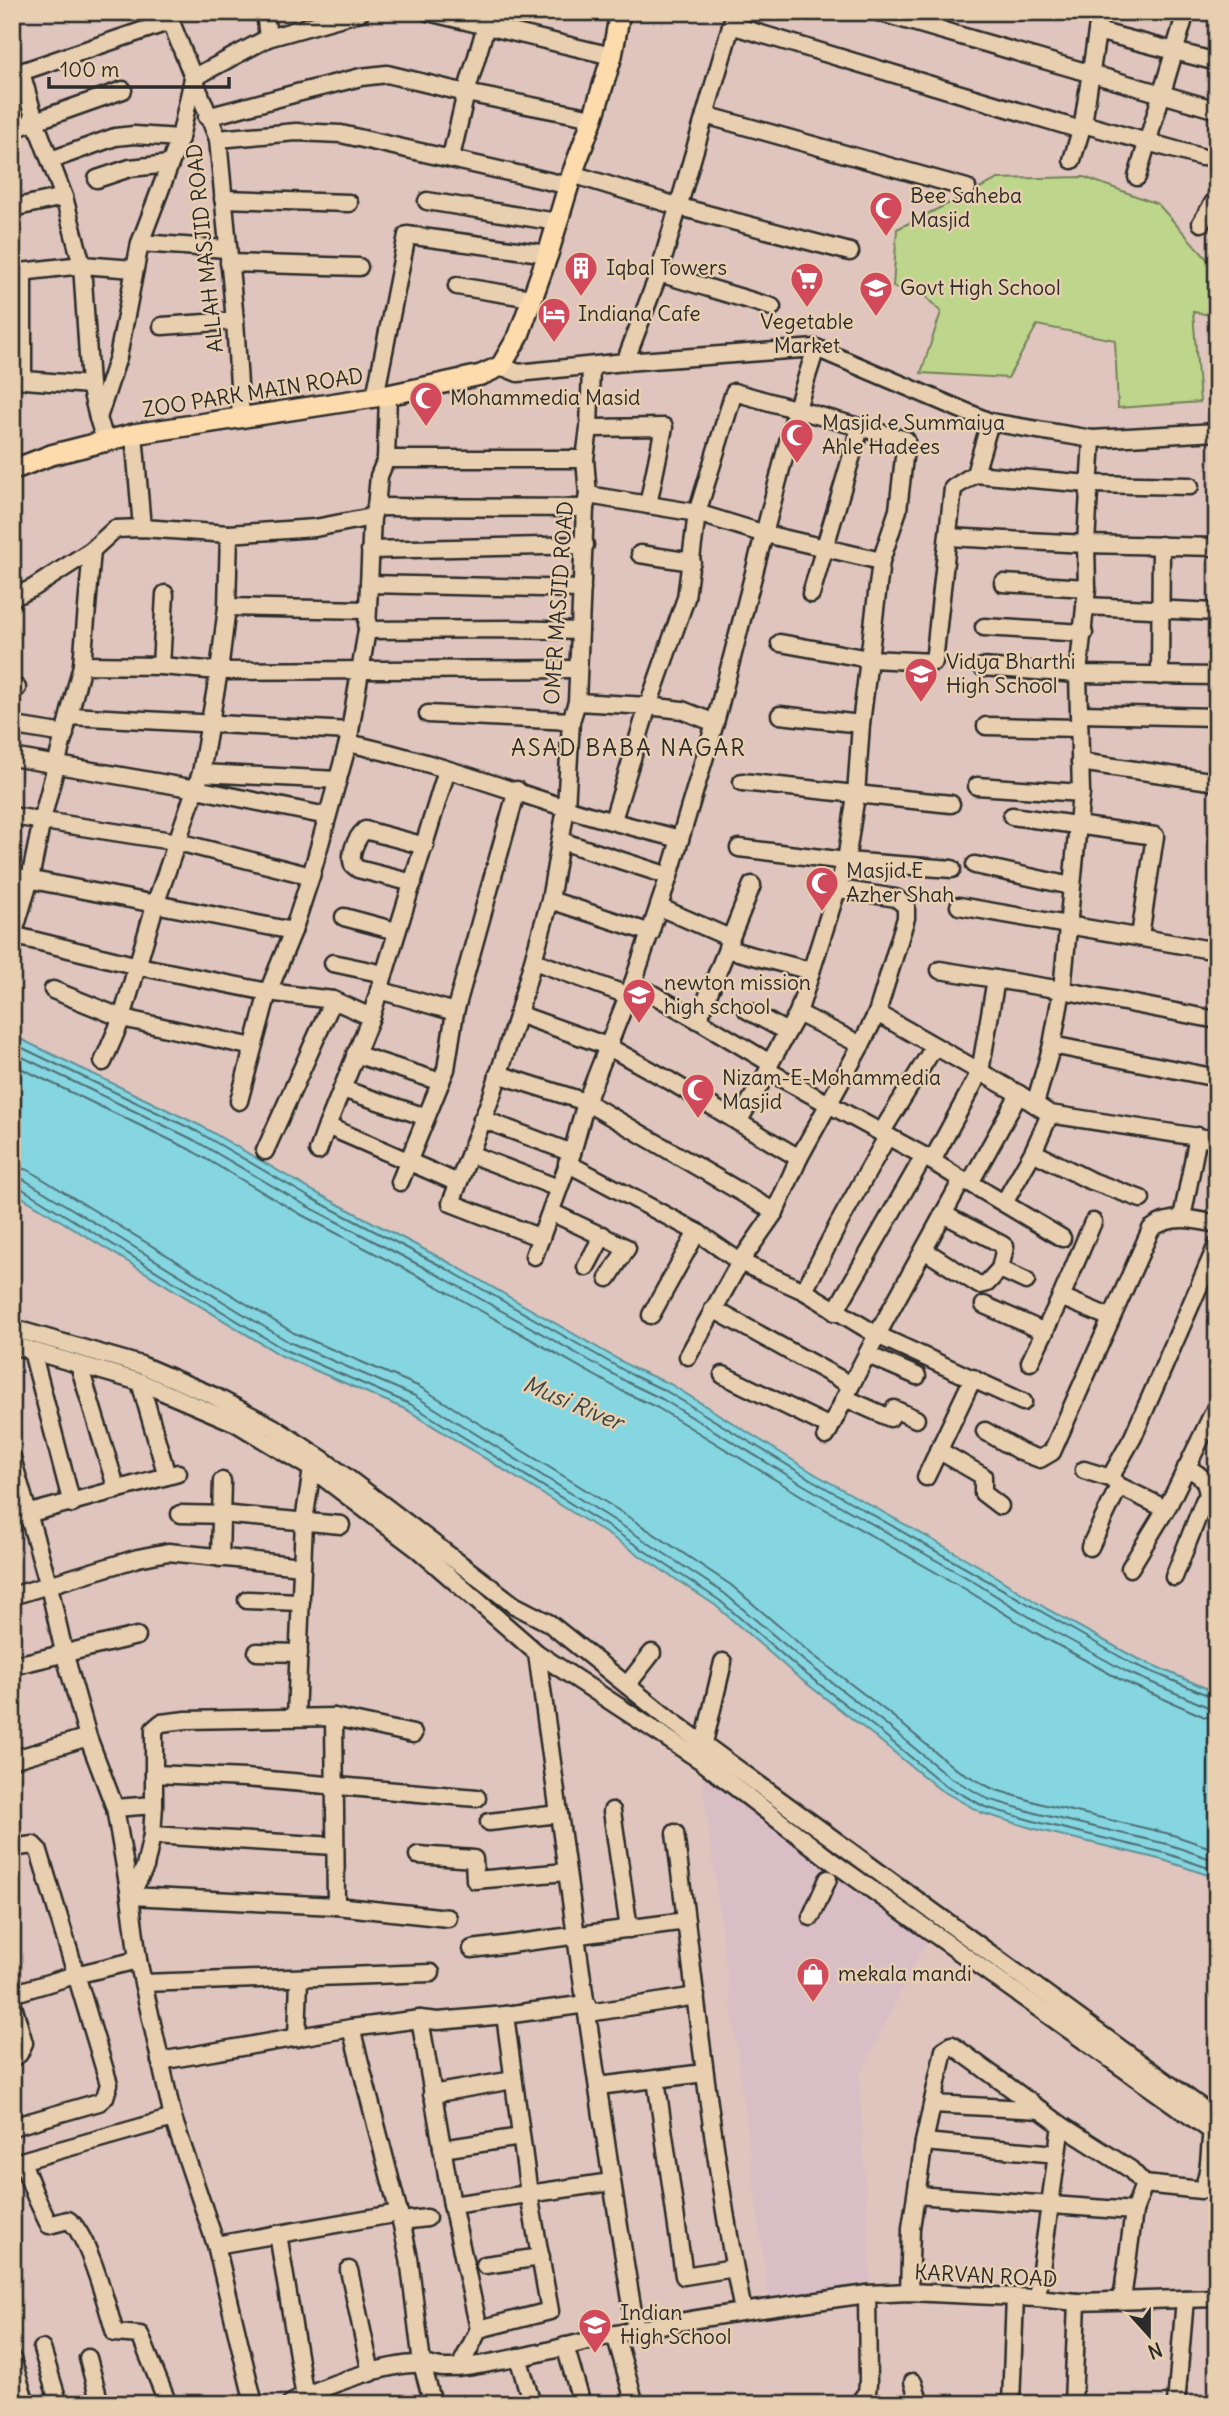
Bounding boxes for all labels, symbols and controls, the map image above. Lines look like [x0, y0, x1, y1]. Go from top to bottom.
scale bar [49, 46, 229, 90]
text: 100 m [60, 56, 119, 83]
street label: ALLAH MASJID ROAD [180, 142, 229, 354]
place label: Bee Saheba Masjid [910, 182, 1022, 233]
mosque icon: Bee Saheba Masjid [867, 189, 905, 238]
building icon: Iqbal Towers [562, 249, 600, 298]
place label: Iqbal Towers [606, 254, 727, 281]
supermarket icon: Vegetable Market [788, 260, 826, 309]
school or university icon: Govt High School [857, 269, 895, 318]
place label: Govt High School [900, 274, 1061, 301]
hotel icon: Indiana Cafe [535, 295, 573, 344]
place label: Indiana Cafe [578, 300, 701, 327]
place label: Vegetable Market [760, 308, 854, 359]
street label: ZOO PARK MAIN ROAD [141, 362, 365, 423]
mosque icon: Mohammedia Masid [407, 379, 445, 428]
place label: Mohammedia Masid [450, 384, 640, 411]
place label: Masjid e Summaiya Ahle Hadees [822, 409, 1005, 460]
mosque icon: Masjid e Summaiya Ahle Hadees [778, 416, 816, 465]
street label: OMER MASJID ROAD [538, 500, 579, 706]
place label: Vidya Bharthi High School [946, 648, 1075, 699]
school or university icon: Vidya Bharthi High School [902, 655, 940, 704]
district label: ASAD BABA NAGAR [511, 733, 747, 762]
place label: Masjid E Azher Shah [846, 857, 954, 908]
mosque icon: Masjid E Azher Shah [803, 864, 841, 913]
place label: newton mission high school [664, 969, 811, 1020]
school or university icon: newton mission high school [620, 976, 658, 1025]
place label: Nizam-E-Mohammedia Masjid [722, 1064, 941, 1115]
mosque icon: Nizam-E-Mohammedia Masjid [679, 1071, 717, 1120]
water label: Musi River [519, 1369, 630, 1438]
shop icon: mekala mandi [794, 1955, 832, 2004]
place label: mekala mandi [838, 1960, 972, 1987]
street label: KARVAN ROAD [914, 2258, 1058, 2293]
place label: Indian High School [620, 2299, 731, 2350]
north arrow [1114, 2300, 1184, 2370]
school or university icon: Indian High School [576, 2306, 614, 2355]
text: N [1145, 2337, 1166, 2364]

